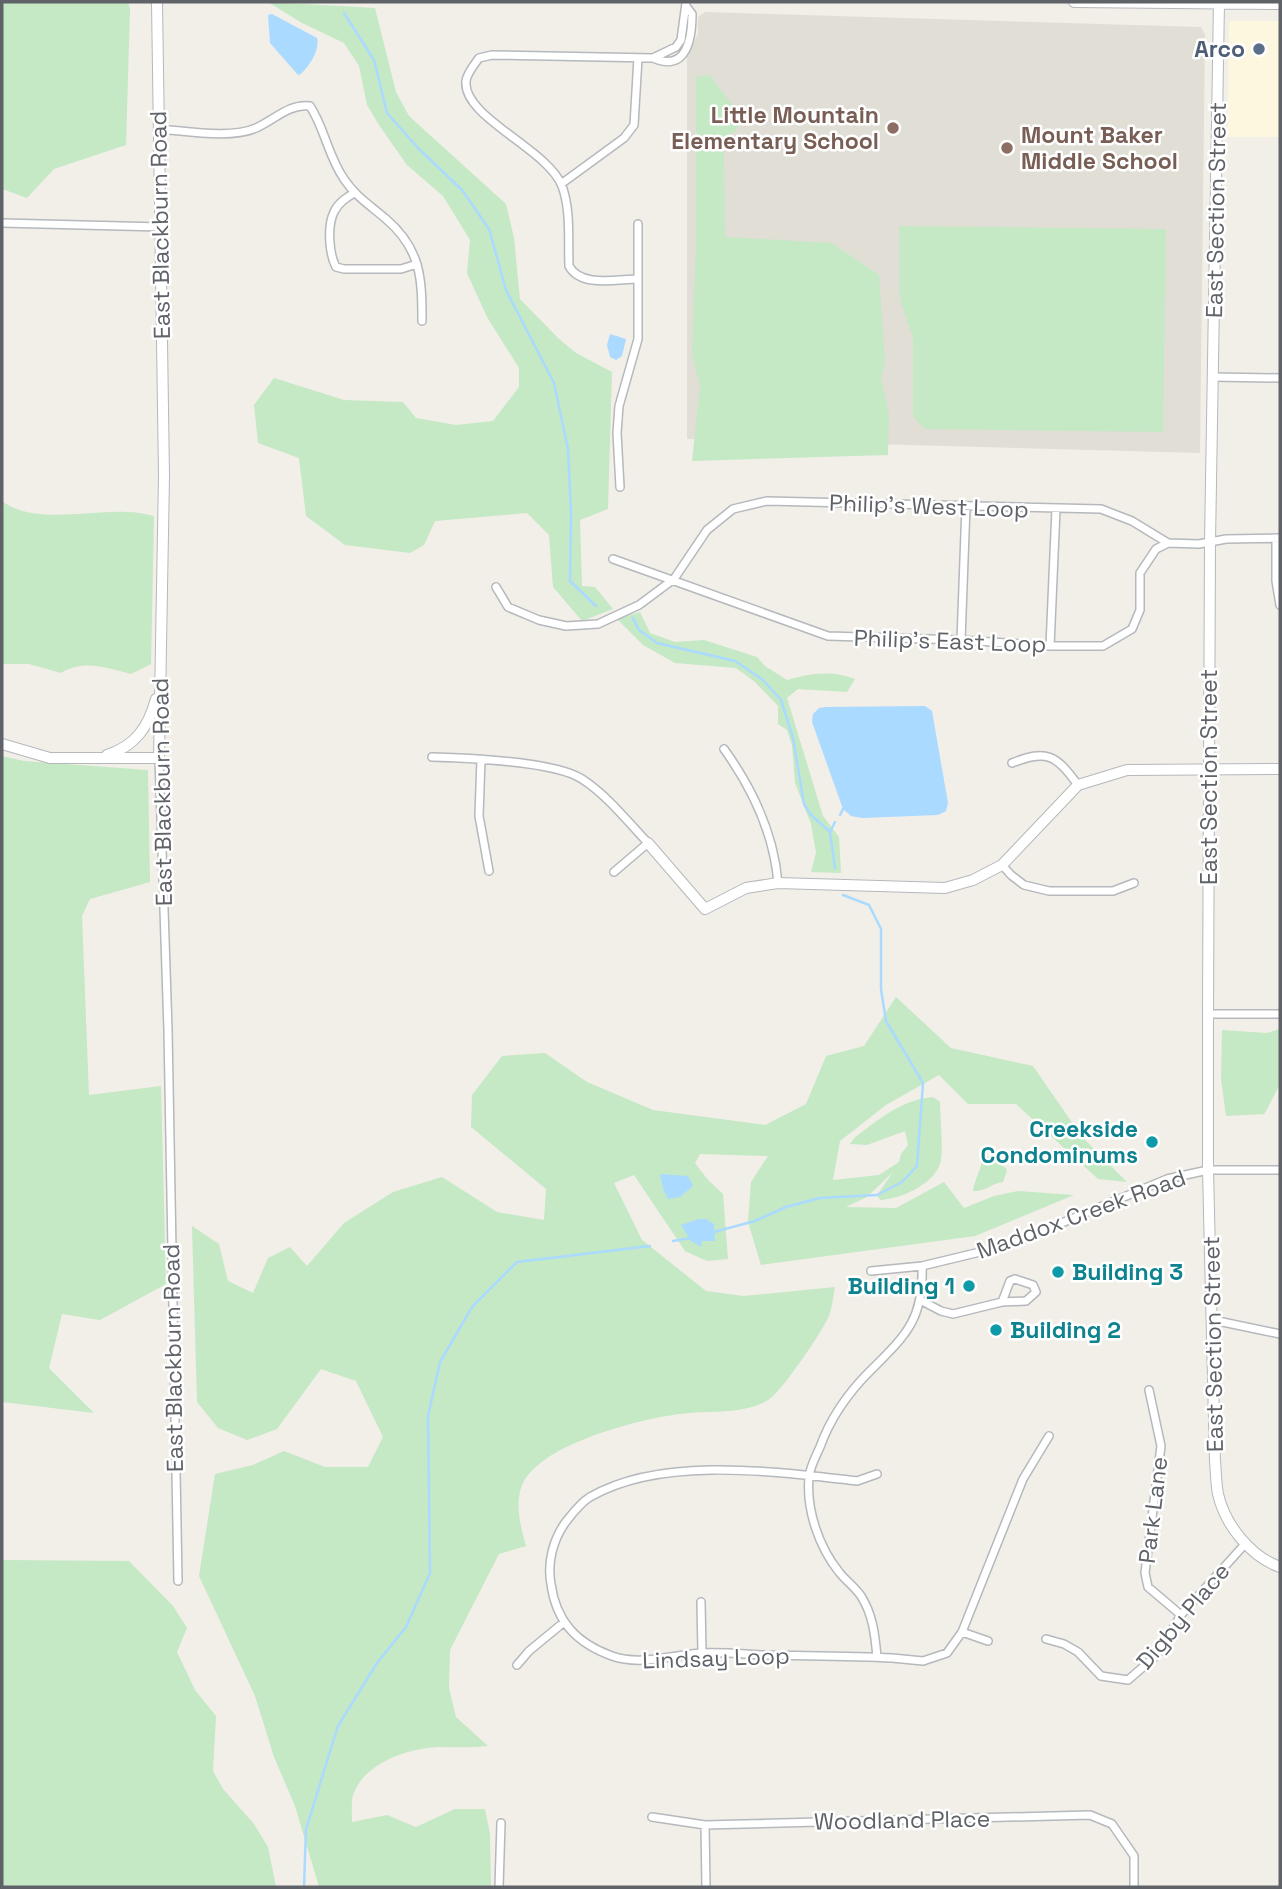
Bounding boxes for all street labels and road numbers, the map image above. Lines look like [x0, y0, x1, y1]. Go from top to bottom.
street label: East Section Street [1199, 102, 1233, 318]
street label: East Blackburn Road [143, 111, 177, 339]
street label: Philip's West Loop [829, 488, 1029, 524]
street label: Philip's East Loop [853, 623, 1047, 659]
street label: East Section Street [1194, 669, 1224, 885]
street label: East Blackburn Road [145, 678, 179, 906]
street label: Maddox Creek Road [972, 1162, 1190, 1266]
street label: East Section Street [1196, 1236, 1230, 1452]
street label: East Blackburn Road [156, 1244, 190, 1472]
street label: Park Lane [1132, 1455, 1174, 1565]
street label: Digby Place [1130, 1556, 1236, 1676]
street label: Lindsay Loop [642, 1640, 790, 1676]
street label: Woodland Place [814, 1803, 990, 1837]

